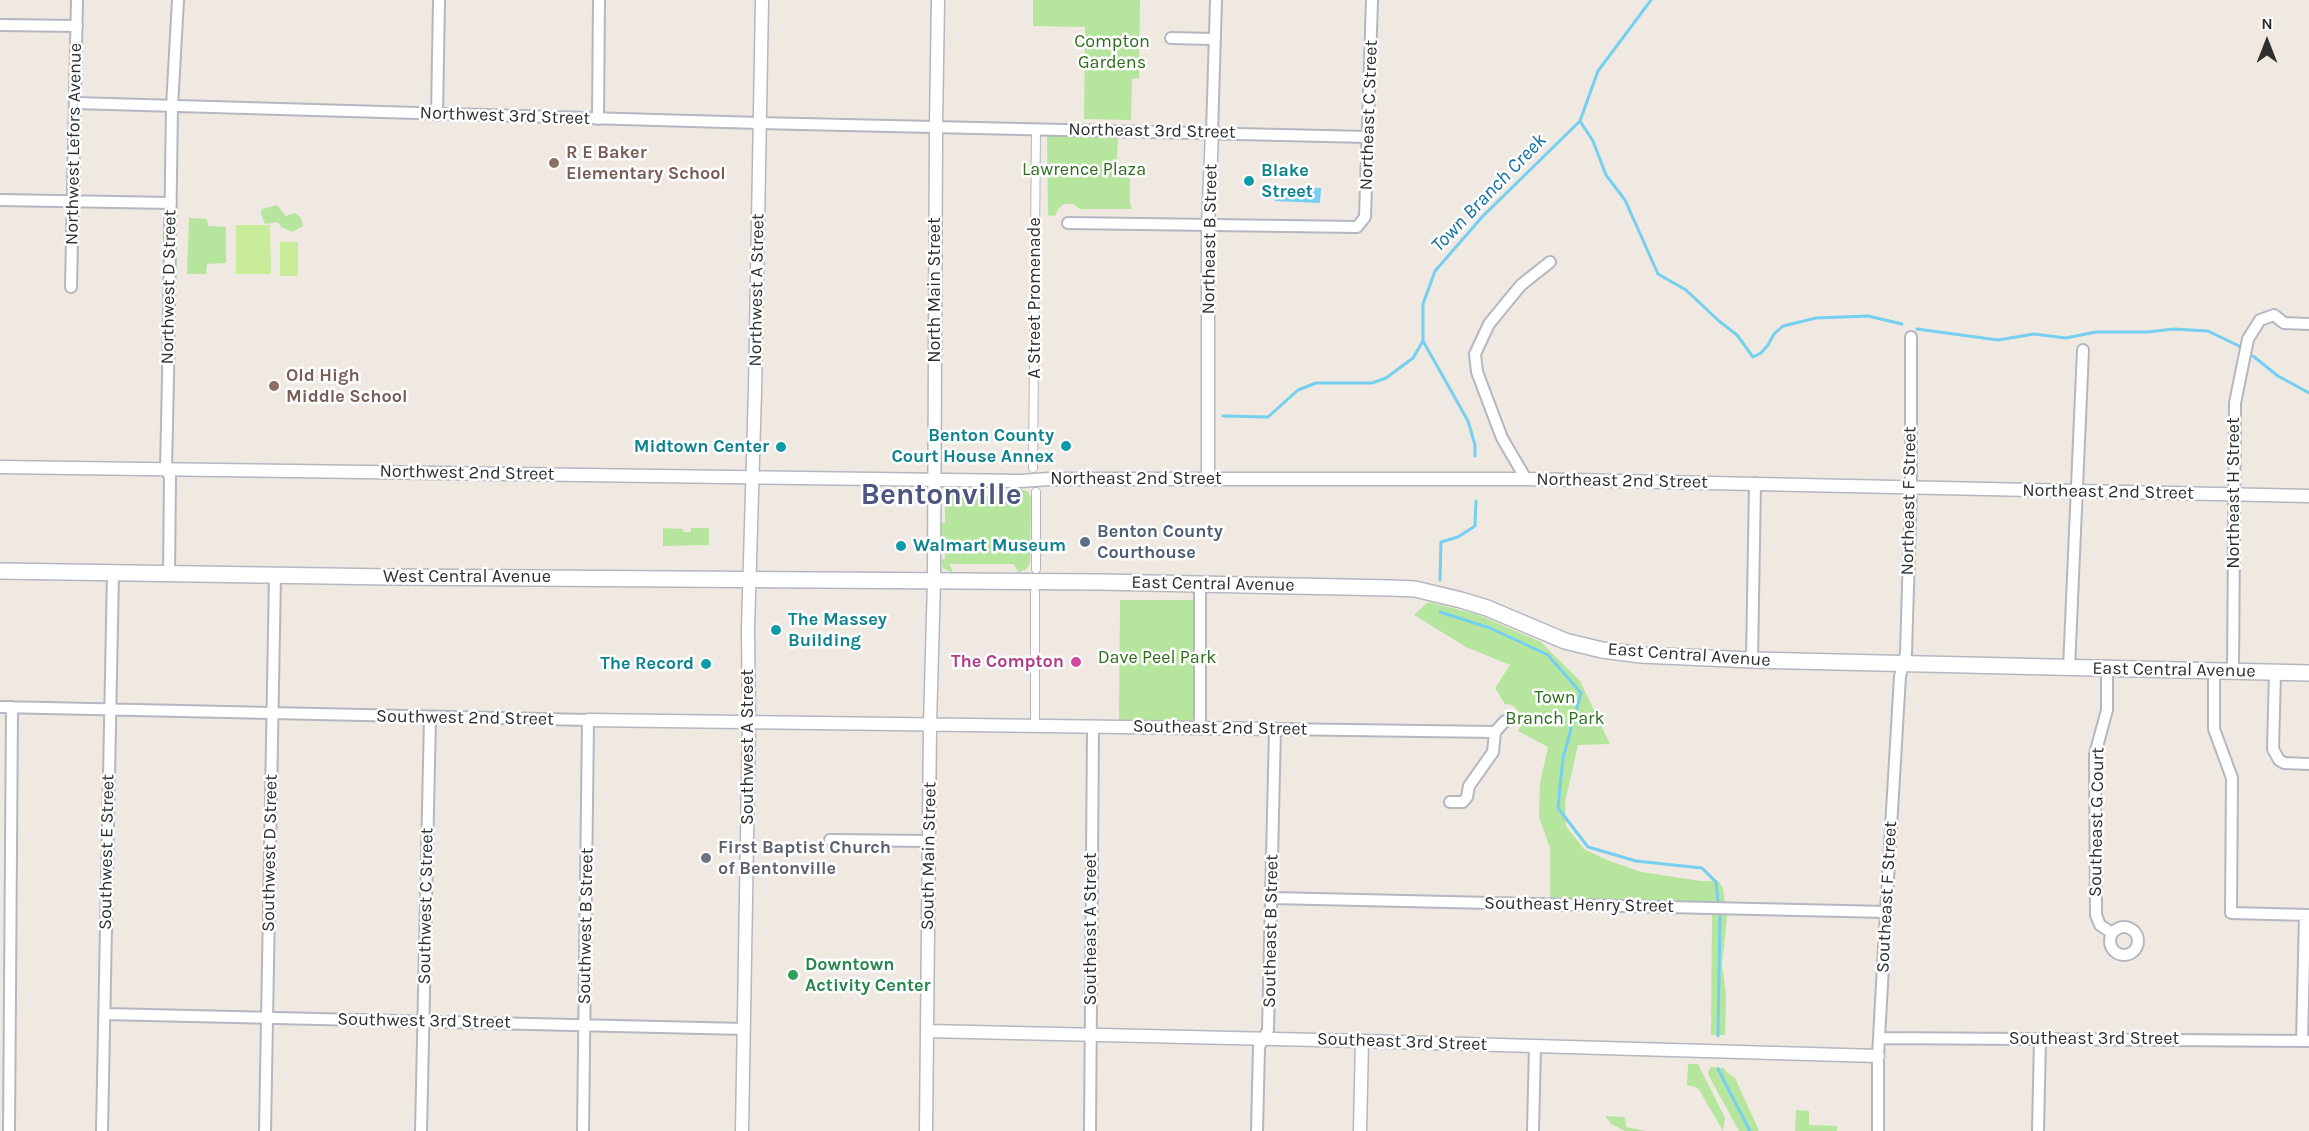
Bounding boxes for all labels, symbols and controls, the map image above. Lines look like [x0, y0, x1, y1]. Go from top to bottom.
north arrow [2237, 12, 2297, 72]
text: N [2261, 14, 2273, 33]
park label: Compton Gardens [1074, 31, 1150, 74]
street label: Northeast C Street [1356, 39, 1382, 191]
street label: Northwest Lefors Avenue [61, 43, 87, 245]
street label: Northwest 3rd Street [419, 102, 591, 130]
street label: Northeast 3rd Street [1068, 119, 1236, 143]
water label: Town Branch Creek [1426, 129, 1552, 257]
place label: R E Baker Elementary School [566, 142, 726, 184]
marker: R E Baker Elementary School [547, 156, 561, 170]
park label: Lawrence Plaza [1022, 159, 1146, 181]
place label: Blake Street [1261, 160, 1313, 202]
street label: Northeast B Street [1198, 163, 1222, 315]
marker: Blake Street [1242, 174, 1256, 188]
street label: Northwest D Street [157, 210, 181, 364]
street label: Northwest A Street [745, 213, 769, 367]
street label: North Main Street [924, 217, 946, 363]
street label: A Street Promenade [1024, 217, 1046, 379]
place label: Old High Middle School [286, 365, 407, 407]
marker: Old High Middle School [267, 379, 281, 393]
street label: Northeast H Street [2223, 417, 2245, 569]
place label: Benton County Court House Annex [891, 425, 1054, 468]
street label: Northeast F Street [1897, 426, 1921, 576]
place label: Midtown Center [634, 436, 769, 458]
marker: Benton County Court House Annex [1059, 439, 1073, 453]
marker: Midtown Center [774, 440, 788, 454]
street label: Northwest 2nd Street [379, 461, 555, 485]
street label: Northeast 2nd Street [1050, 468, 1222, 490]
street label: Northeast 2nd Street [1536, 469, 1708, 493]
district label: Bentonville [860, 477, 1022, 513]
street label: Northeast 2nd Street [2022, 480, 2194, 504]
place label: Benton County Courthouse [1097, 521, 1223, 564]
place label: Walmart Museum [913, 535, 1066, 557]
marker: Benton County Courthouse [1078, 535, 1092, 549]
marker: Walmart Museum [894, 539, 908, 553]
street label: West Central Avenue [383, 566, 551, 588]
street label: East Central Avenue [1131, 572, 1295, 596]
place label: The Massey Building [788, 609, 887, 652]
marker: The Massey Building [769, 623, 783, 637]
street label: East Central Avenue [1607, 639, 1771, 671]
park label: Dave Peel Park [1098, 647, 1216, 669]
place label: The Compton [951, 651, 1064, 673]
place label: The Record [600, 653, 694, 675]
marker: The Compton [1069, 655, 1083, 669]
marker: The Record [699, 657, 713, 671]
street label: East Central Avenue [2092, 658, 2256, 682]
street label: Southwest A Street [737, 669, 759, 825]
park label: Town Branch Park [1505, 687, 1605, 730]
street label: Southwest 2nd Street [376, 706, 554, 730]
street label: Southeast 2nd Street [1133, 716, 1307, 740]
street label: Southeast G Court [2085, 747, 2109, 897]
street label: Southwest E Street [95, 774, 119, 930]
street label: Southwest D Street [258, 774, 282, 932]
street label: South Main Street [917, 782, 941, 930]
street label: Southeast F Street [1872, 821, 1902, 973]
street label: Southwest C Street [414, 827, 438, 985]
place label: First Baptist Church of Bentonville [718, 837, 891, 880]
street label: Southwest B Street [574, 847, 598, 1005]
marker: First Baptist Church of Bentonville [699, 851, 713, 865]
street label: Southeast A Street [1080, 853, 1102, 1005]
street label: Southeast B Street [1259, 854, 1283, 1008]
street label: Southeast Henry Street [1484, 893, 1674, 917]
place label: Downtown Activity Center [805, 954, 931, 996]
marker: Downtown Activity Center [786, 968, 800, 982]
street label: Southwest 3rd Street [337, 1009, 511, 1033]
street label: Southeast 3rd Street [1316, 1028, 1488, 1056]
street label: Southeast 3rd Street [2009, 1028, 2179, 1050]

